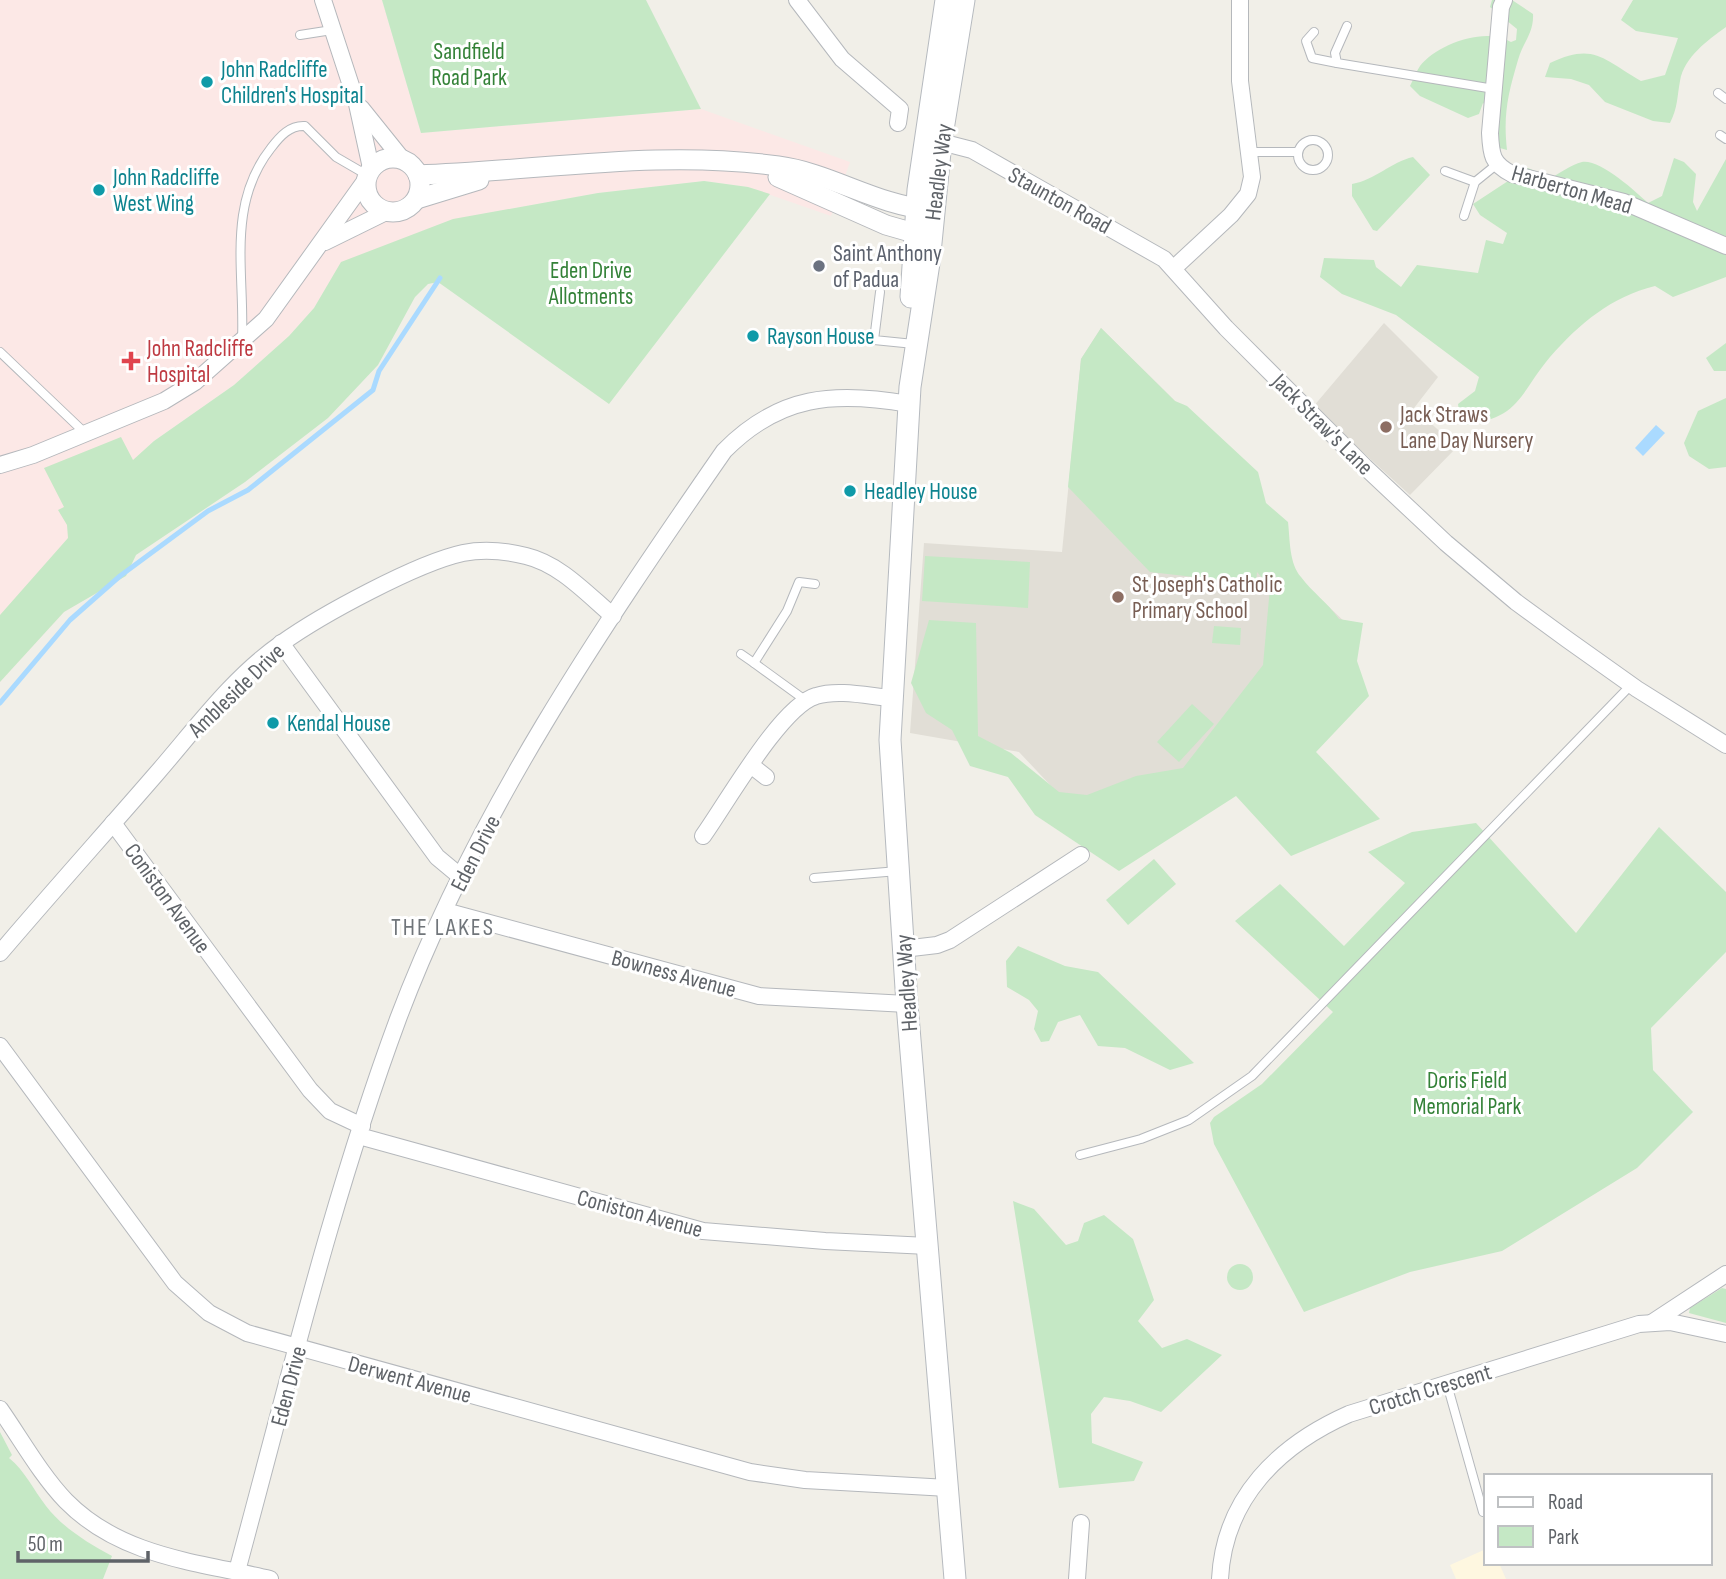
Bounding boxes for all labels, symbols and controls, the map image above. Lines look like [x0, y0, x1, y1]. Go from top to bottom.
park label: Sandfield Road Park [431, 38, 507, 92]
place label: John Radcliffe Children's Hospital [220, 56, 364, 110]
marker: John Radcliffe Children's Hospital [199, 74, 215, 90]
street label: Headley Way [919, 122, 959, 222]
street label: Harberton Mead [1508, 159, 1635, 221]
street label: Staunton Road [1003, 161, 1116, 241]
place label: John Radcliffe West Wing [112, 164, 220, 218]
marker: John Radcliffe West Wing [91, 182, 107, 198]
place label: Saint Anthony of Padua [833, 240, 942, 294]
park label: Eden Drive Allotments [548, 257, 633, 311]
marker: Saint Anthony of Padua [811, 258, 827, 274]
place label: Rayson House [767, 323, 875, 351]
marker: Rayson House [745, 328, 761, 344]
place label: John Radcliffe Hospital [146, 335, 254, 389]
marker: John Radcliffe Hospital [121, 351, 141, 371]
street label: Jack Straw's Lane [1265, 367, 1379, 481]
place label: Jack Straws Lane Day Nursery [1399, 401, 1533, 455]
marker: Jack Straws Lane Day Nursery [1378, 419, 1394, 435]
place label: Headley House [864, 478, 978, 506]
marker: Headley House [842, 483, 858, 499]
place label: St Joseph's Catholic Primary School [1132, 571, 1283, 625]
marker: St Joseph's Catholic Primary School [1110, 589, 1126, 605]
street label: Ambleside Drive [182, 638, 291, 744]
place label: Kendal House [287, 710, 391, 738]
marker: Kendal House [265, 715, 281, 731]
street label: Eden Drive [445, 811, 507, 896]
street label: Coniston Avenue [118, 838, 216, 959]
district label: THE LAKES [391, 913, 495, 942]
street label: Headley Way [890, 933, 924, 1032]
street label: Bowness Avenue [608, 944, 739, 1004]
park label: Doris Field Memorial Park [1413, 1067, 1521, 1121]
street label: Coniston Avenue [574, 1184, 706, 1244]
street label: Eden Drive [265, 1343, 313, 1429]
street label: Derwent Avenue [345, 1350, 474, 1410]
street label: Crotch Crescent [1366, 1358, 1495, 1422]
legend [1484, 1474, 1712, 1565]
text: Road [1548, 1490, 1583, 1515]
scale bar [18, 1520, 147, 1564]
text: Park [1548, 1525, 1579, 1550]
text: 50 m [28, 1532, 63, 1557]

